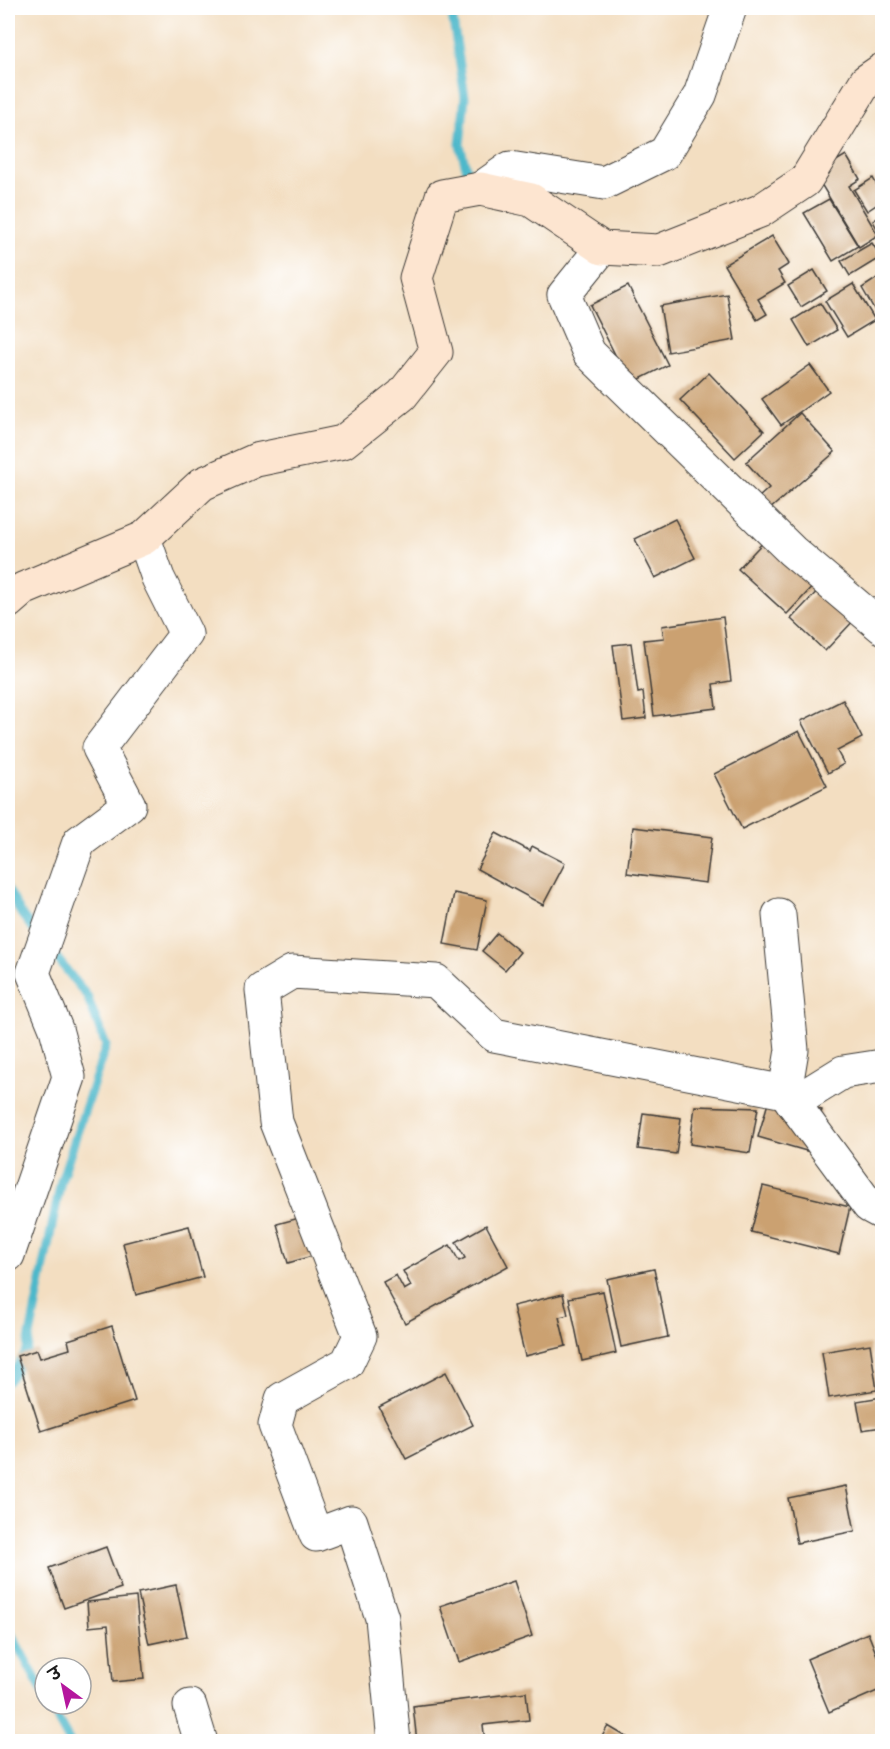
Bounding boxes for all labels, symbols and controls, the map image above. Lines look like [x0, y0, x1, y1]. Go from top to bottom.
north arrow [33, 1656, 93, 1716]
text: उ [43, 1661, 66, 1687]

